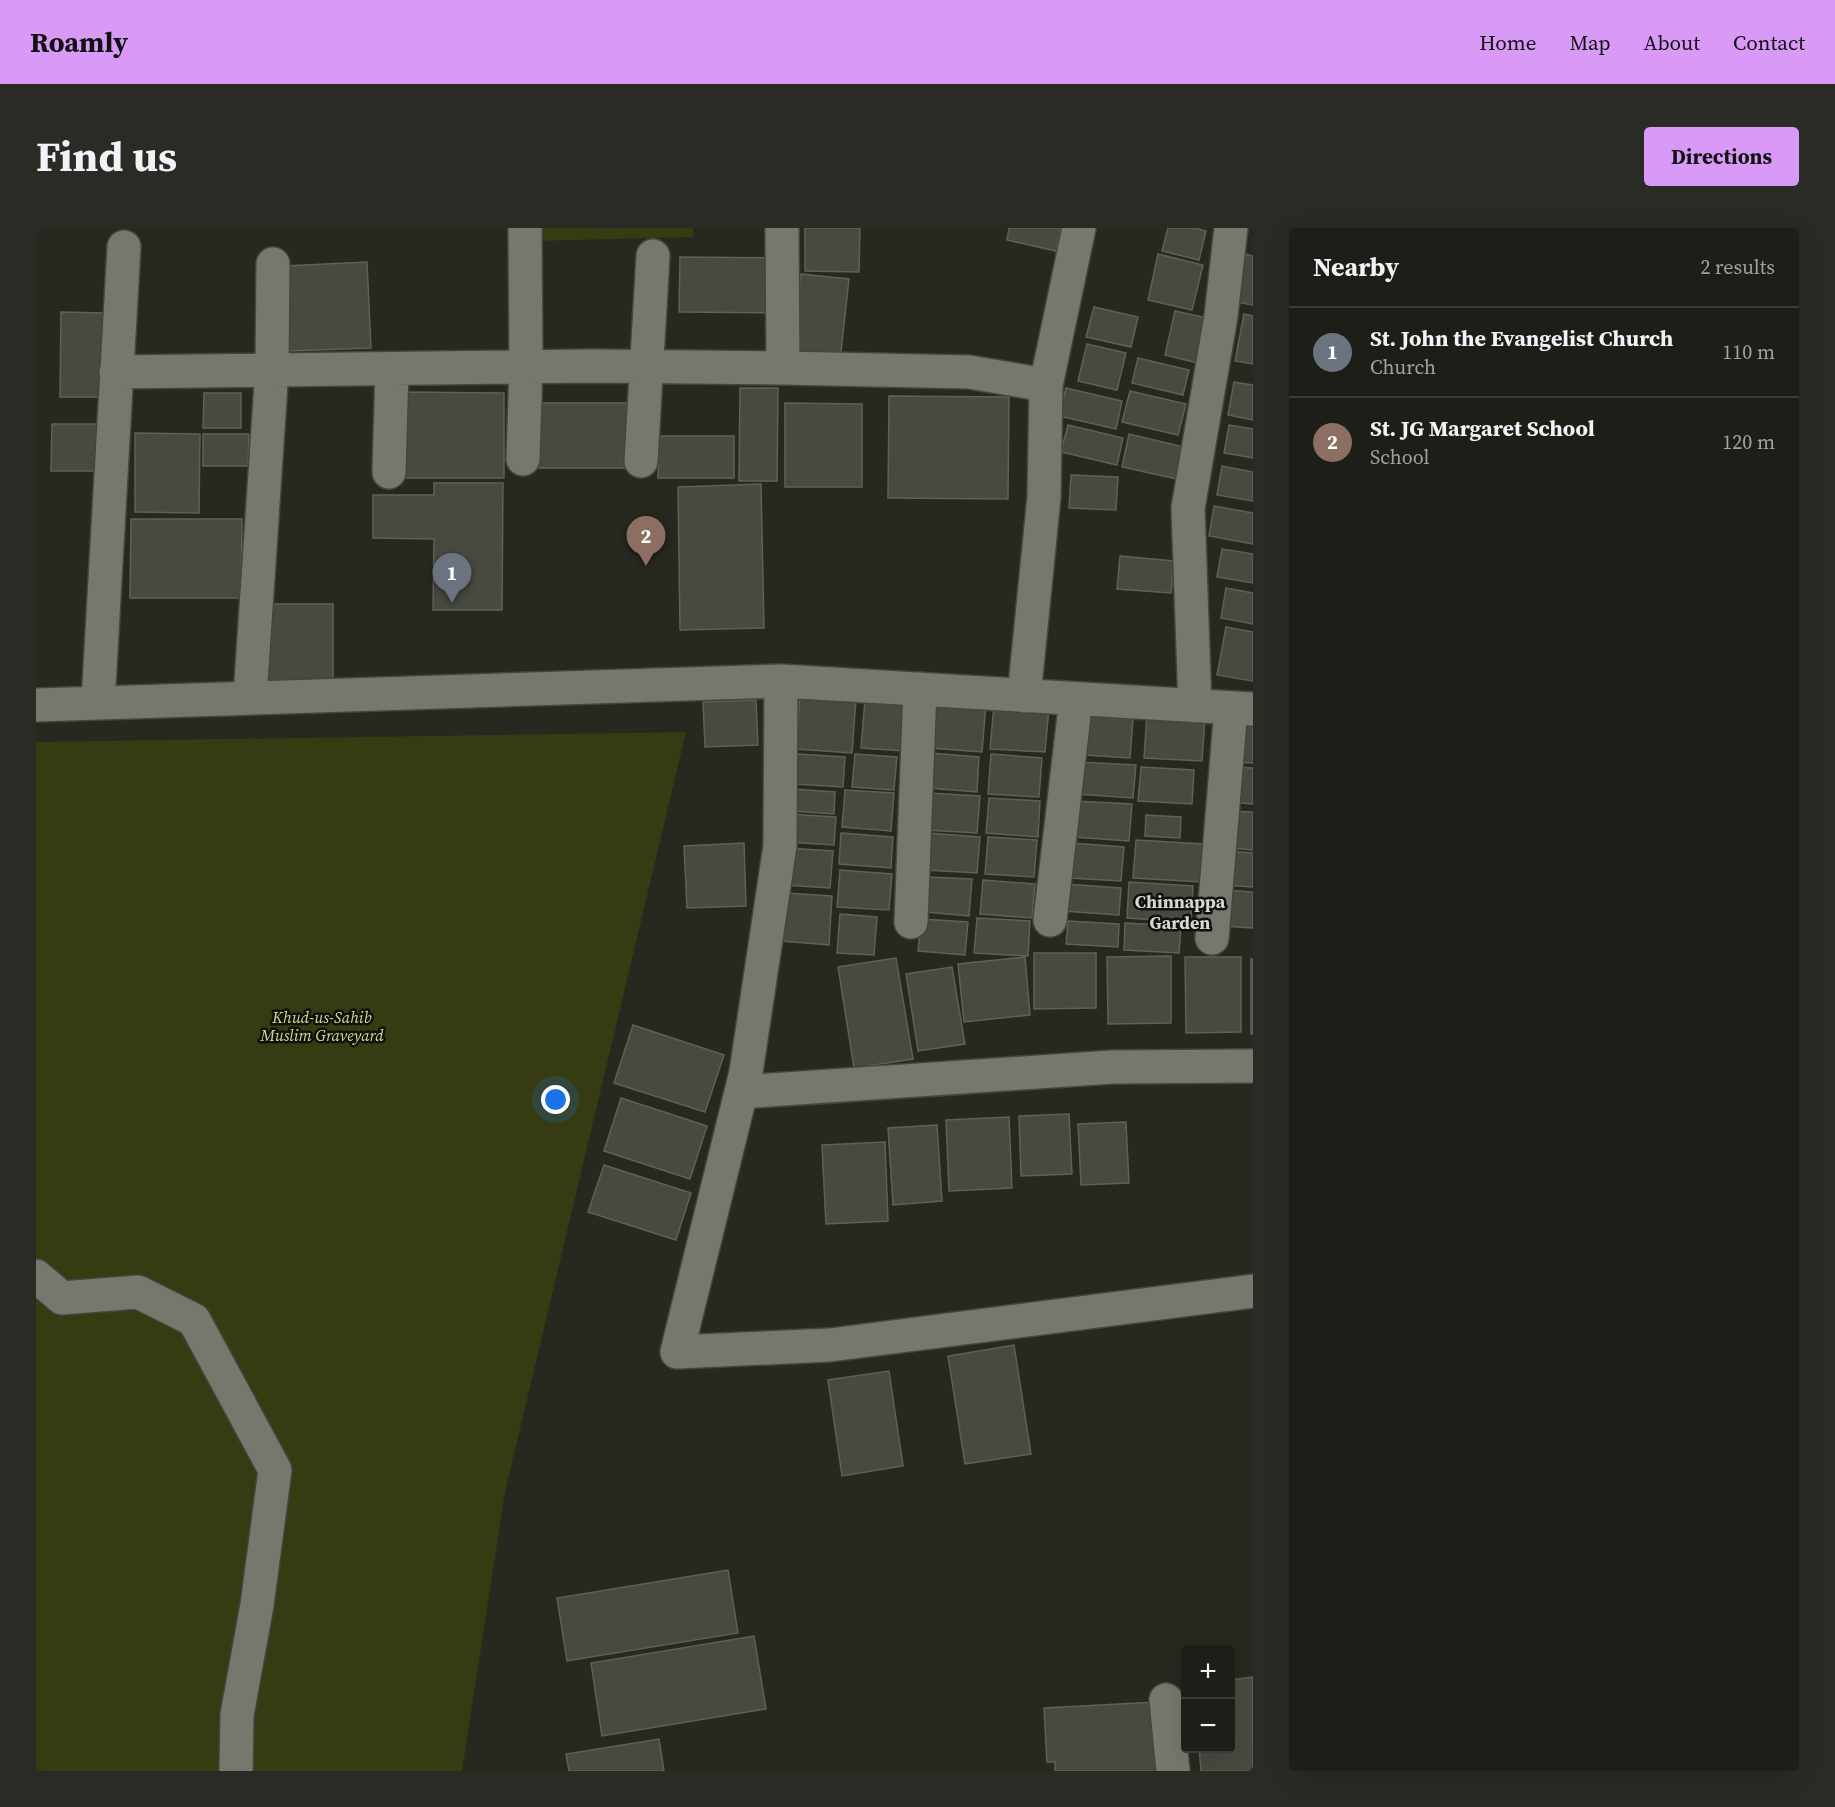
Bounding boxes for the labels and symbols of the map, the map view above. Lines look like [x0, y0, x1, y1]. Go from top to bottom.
pin: 2 [626, 516, 666, 566]
pin: 1 [432, 554, 472, 603]
district label: Chinnappa Garden [1135, 889, 1226, 935]
park label: Khud-us-Sahib Muslim Graveyard [259, 1006, 384, 1046]
your location [541, 1085, 570, 1114]

